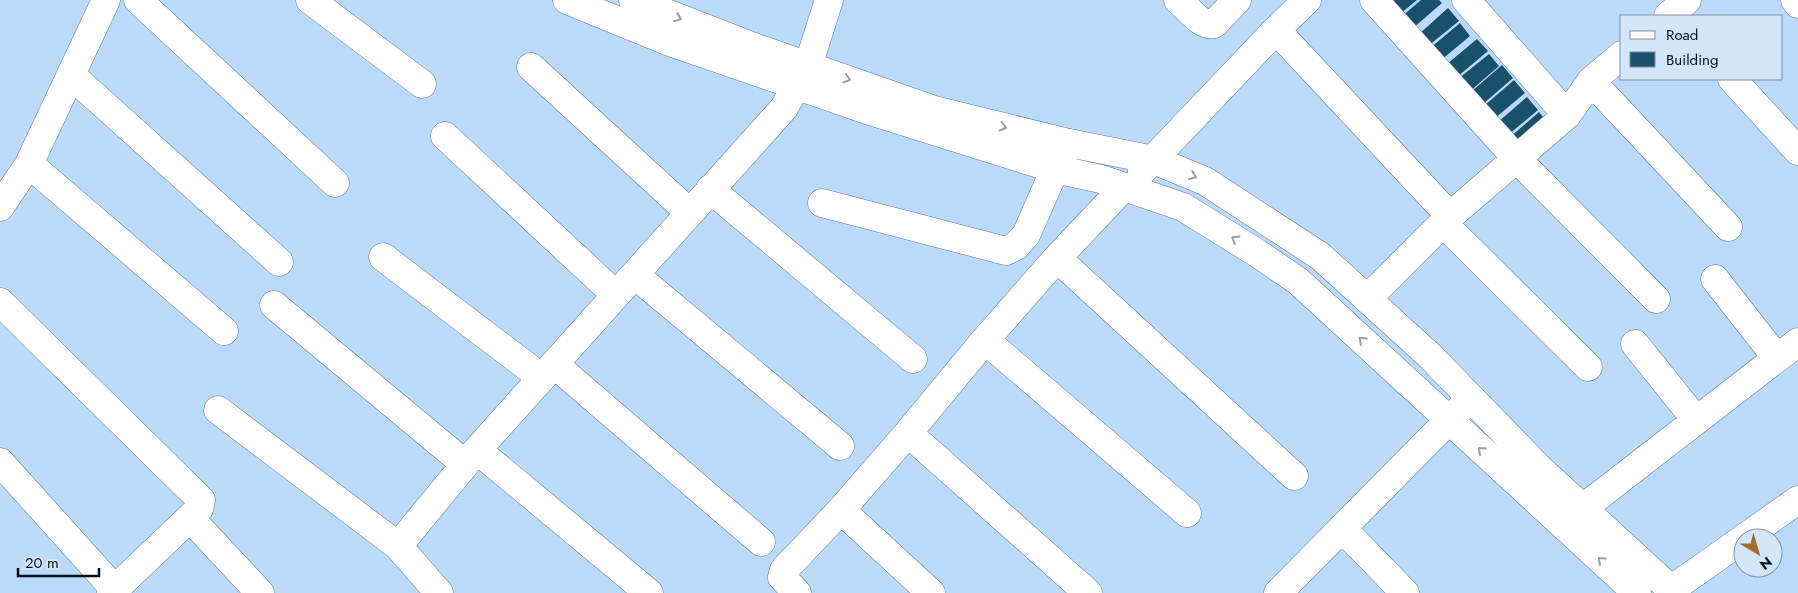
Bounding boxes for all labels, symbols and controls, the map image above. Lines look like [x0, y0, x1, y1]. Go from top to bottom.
one-way arrow [673, 12, 682, 22]
legend [1620, 15, 1783, 80]
text: Road [1666, 24, 1698, 46]
text: Building [1666, 49, 1718, 71]
one-way arrow [843, 73, 851, 83]
one-way arrow [998, 121, 1007, 132]
one-way arrow [1188, 170, 1197, 181]
one-way arrow [1232, 235, 1241, 245]
one-way arrow [1358, 337, 1367, 346]
one-way arrow [1478, 447, 1487, 456]
north arrow [1733, 528, 1783, 578]
scale bar [18, 546, 99, 578]
text: 20 m [25, 552, 59, 574]
text: N [1755, 552, 1777, 575]
one-way arrow [1598, 557, 1607, 566]

